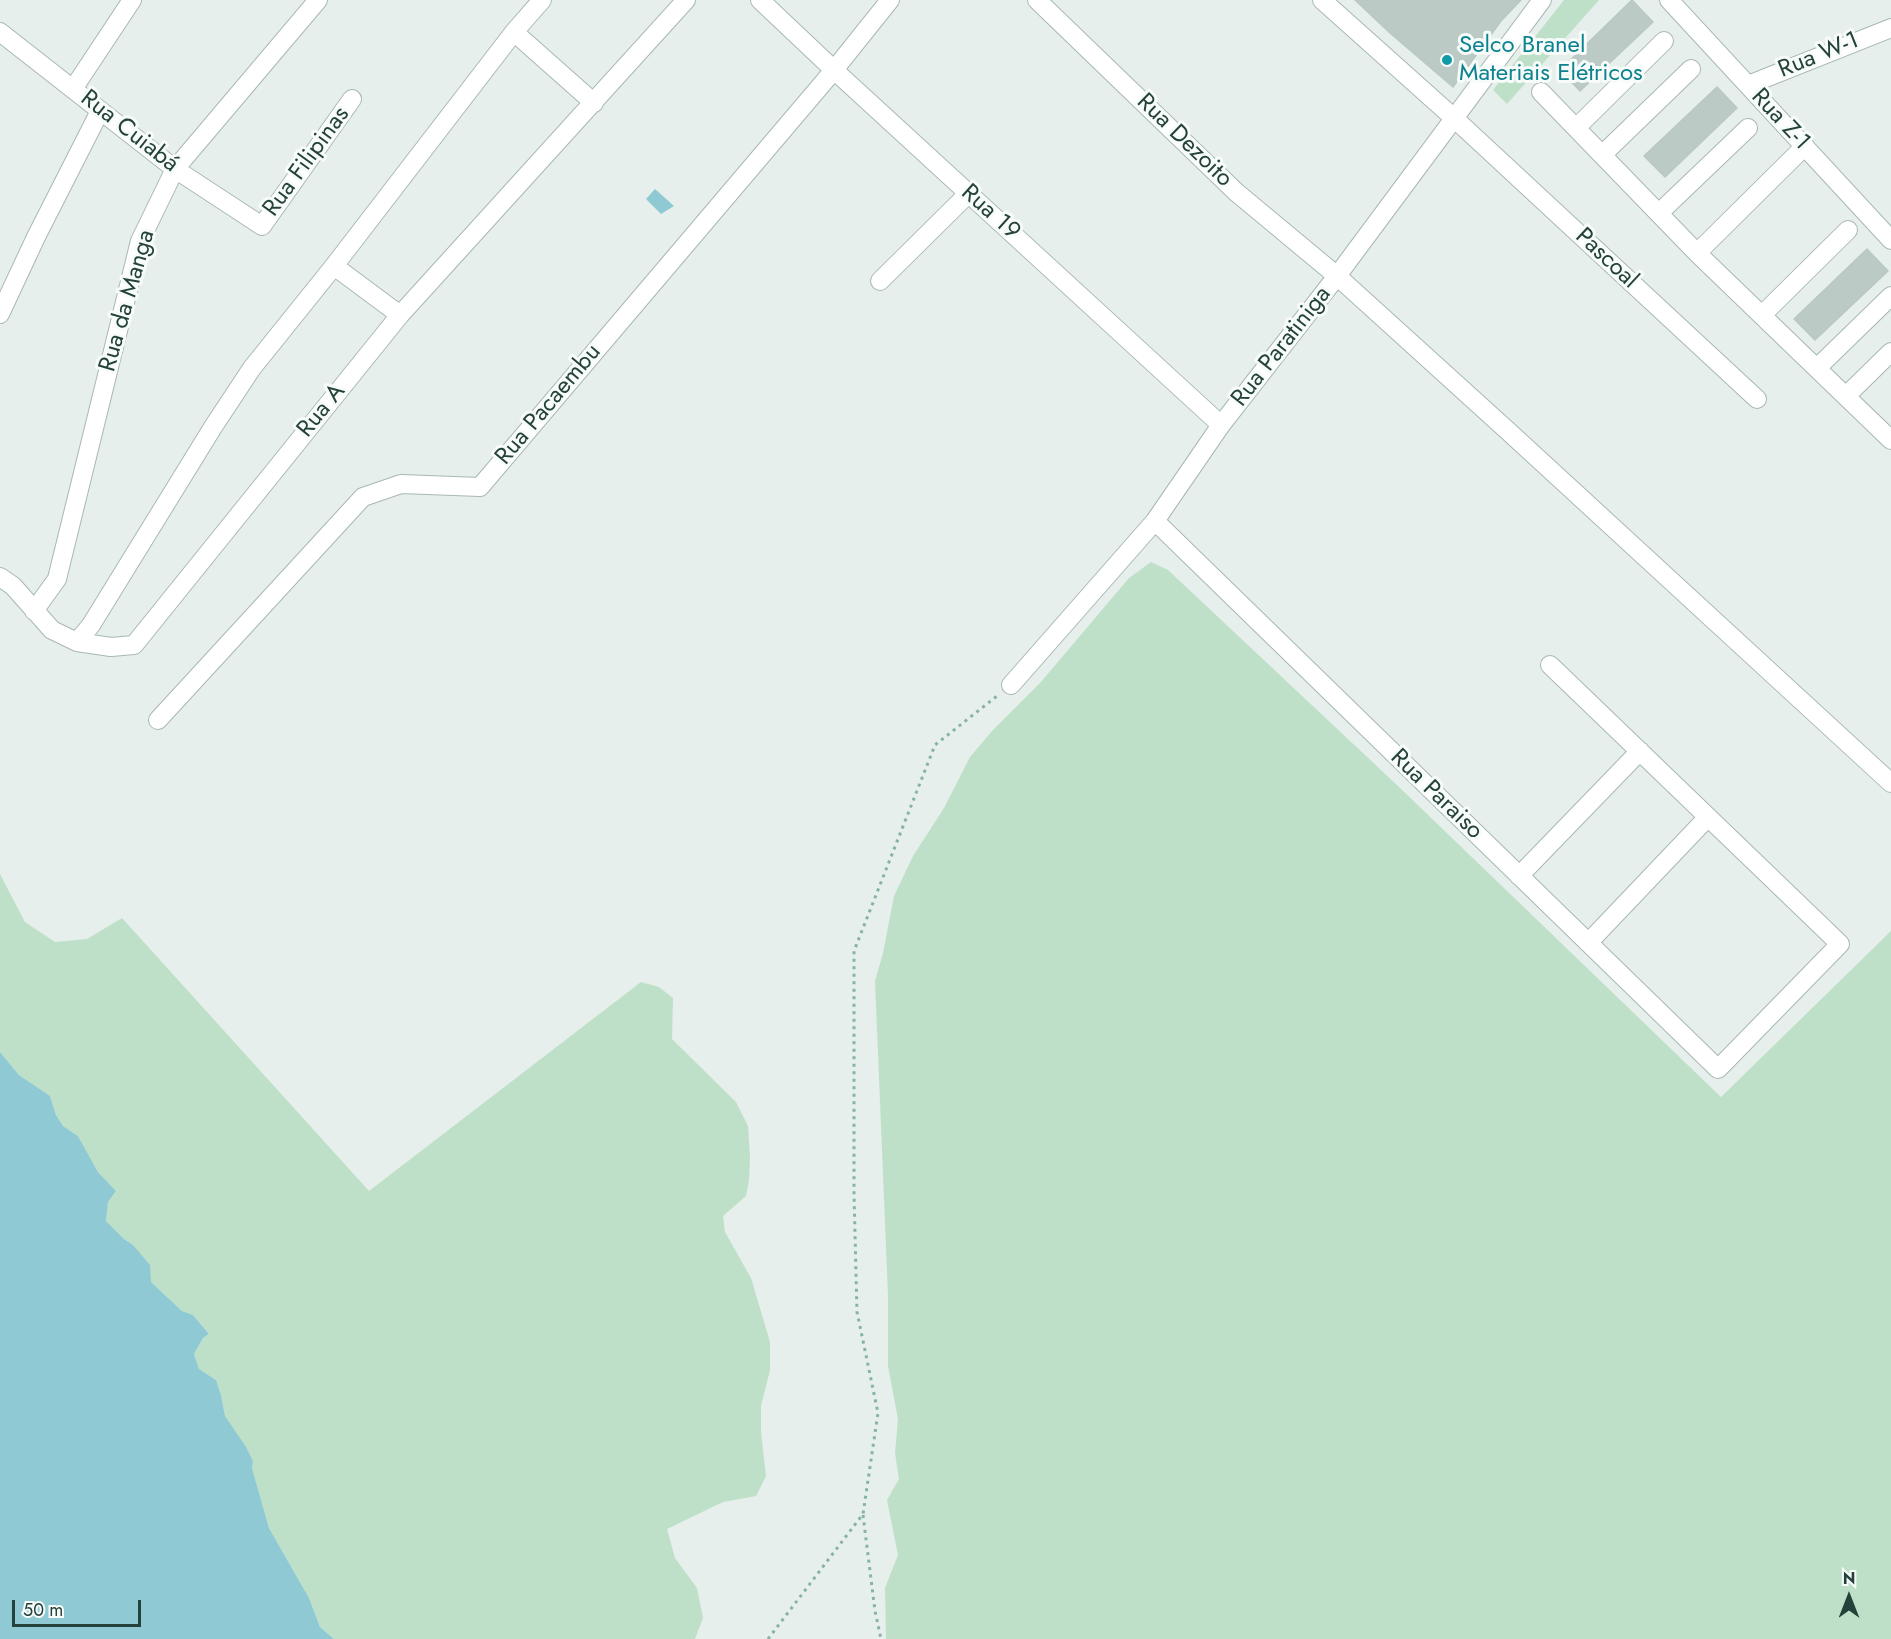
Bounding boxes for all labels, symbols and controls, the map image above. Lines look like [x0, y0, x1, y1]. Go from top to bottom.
street label: Rua W-1 [1774, 27, 1864, 85]
place label: Selco Branel Materiais Elétricos [1459, 32, 1643, 88]
marker: Selco Branel Materiais Elétricos [1440, 53, 1454, 67]
street label: Rua Z-1 [1744, 83, 1816, 157]
street label: Rua Cuiabá [74, 85, 184, 179]
street label: Rua Dezoito [1130, 88, 1238, 194]
street label: Rua Filipinas [258, 102, 356, 222]
street label: Rua 19 [955, 179, 1025, 247]
street label: Pascoal [1569, 223, 1643, 295]
street label: Rua da Manga [94, 227, 162, 375]
street label: Rua Paratiniga [1226, 281, 1338, 413]
street label: Rua Pacaembu [490, 339, 608, 471]
street label: Rua A [292, 378, 352, 444]
street label: Rua Paraiso [1384, 744, 1488, 846]
north arrow [1819, 1567, 1879, 1627]
text: N [1843, 1567, 1855, 1590]
scale bar [15, 1588, 144, 1626]
text: 50 m [23, 1597, 63, 1623]

